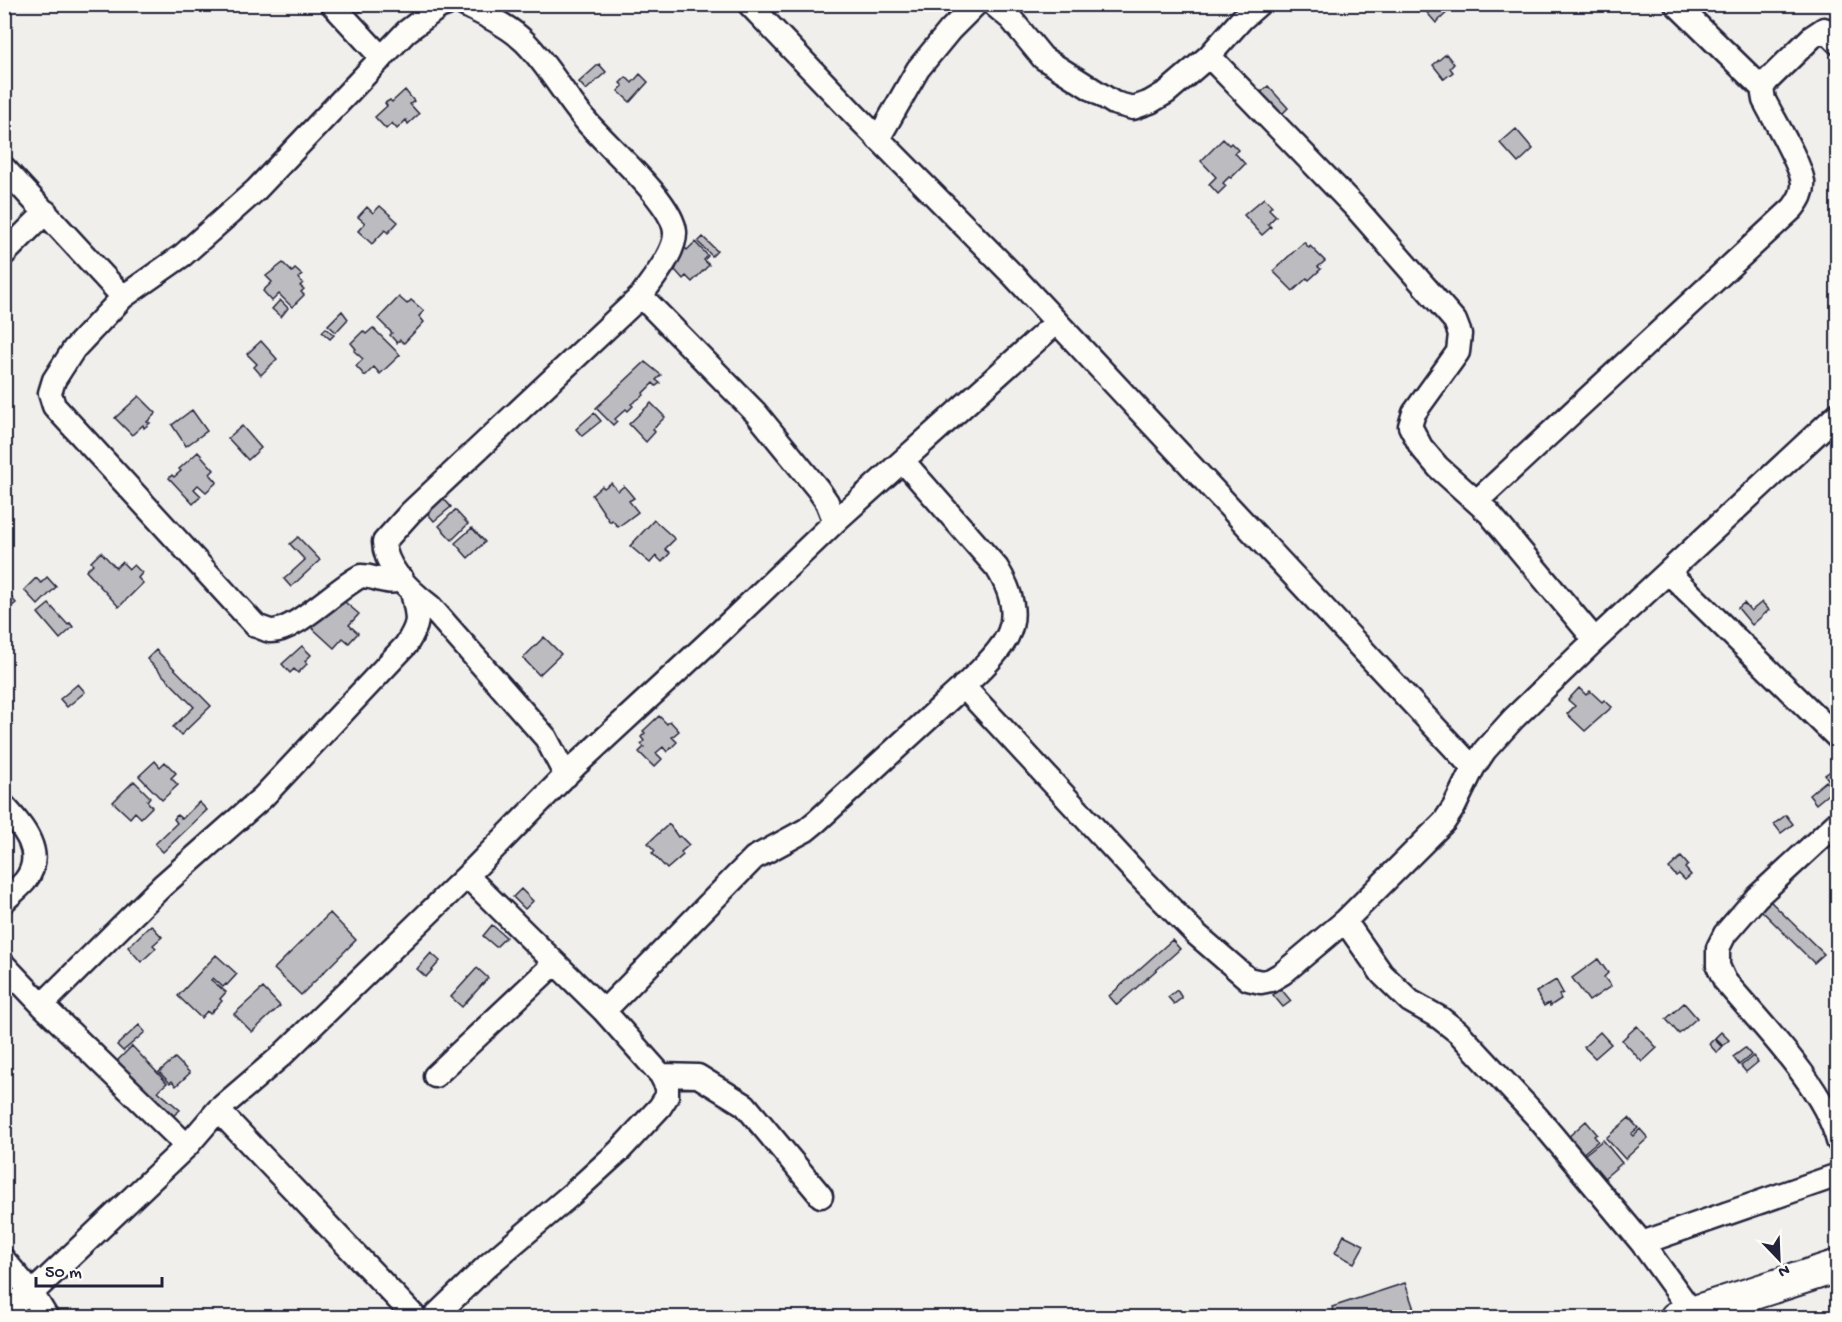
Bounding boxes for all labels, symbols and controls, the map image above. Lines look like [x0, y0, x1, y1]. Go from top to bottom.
north arrow [1749, 1229, 1809, 1289]
scale bar [36, 1250, 162, 1288]
text: N [1774, 1259, 1792, 1281]
text: 50 m [45, 1263, 82, 1284]

